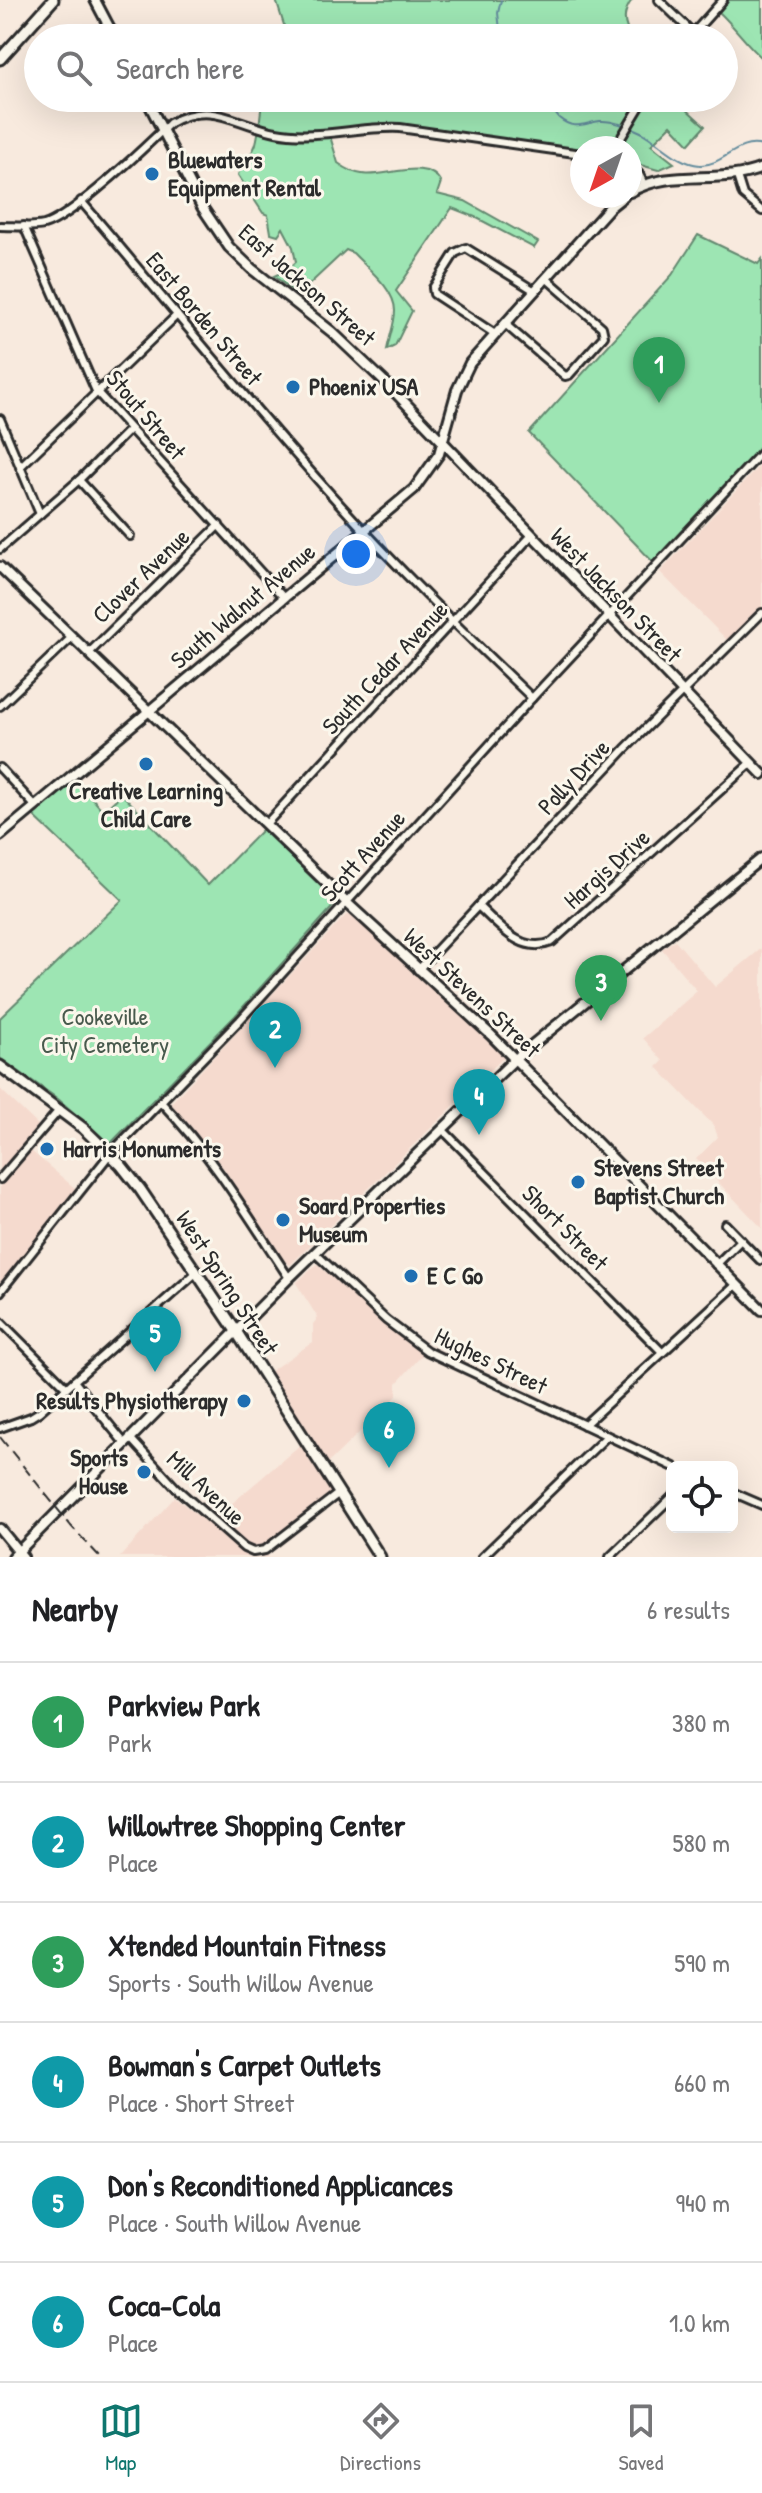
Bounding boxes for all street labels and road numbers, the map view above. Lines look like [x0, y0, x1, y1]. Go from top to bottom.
street label: East Jackson Street [232, 216, 384, 353]
street label: East Borden Street [139, 245, 271, 393]
street label: Stout Street [100, 363, 194, 467]
street label: Clover Avenue [85, 520, 196, 630]
street label: West Jackson Street [544, 520, 690, 669]
street label: South Walnut Avenue [163, 535, 322, 675]
street label: South Cedar Avenue [314, 593, 455, 741]
street label: Polly Drive [530, 731, 617, 821]
street label: Scott Avenue [313, 802, 412, 908]
street label: Hargis Drive [556, 821, 657, 916]
street label: West Stevens Street [397, 920, 549, 1065]
street label: Short Street [516, 1177, 616, 1278]
street label: West Spring Street [169, 1204, 287, 1361]
street label: Hughes Street [430, 1319, 554, 1401]
street label: Mill Avenue [161, 1443, 253, 1532]

